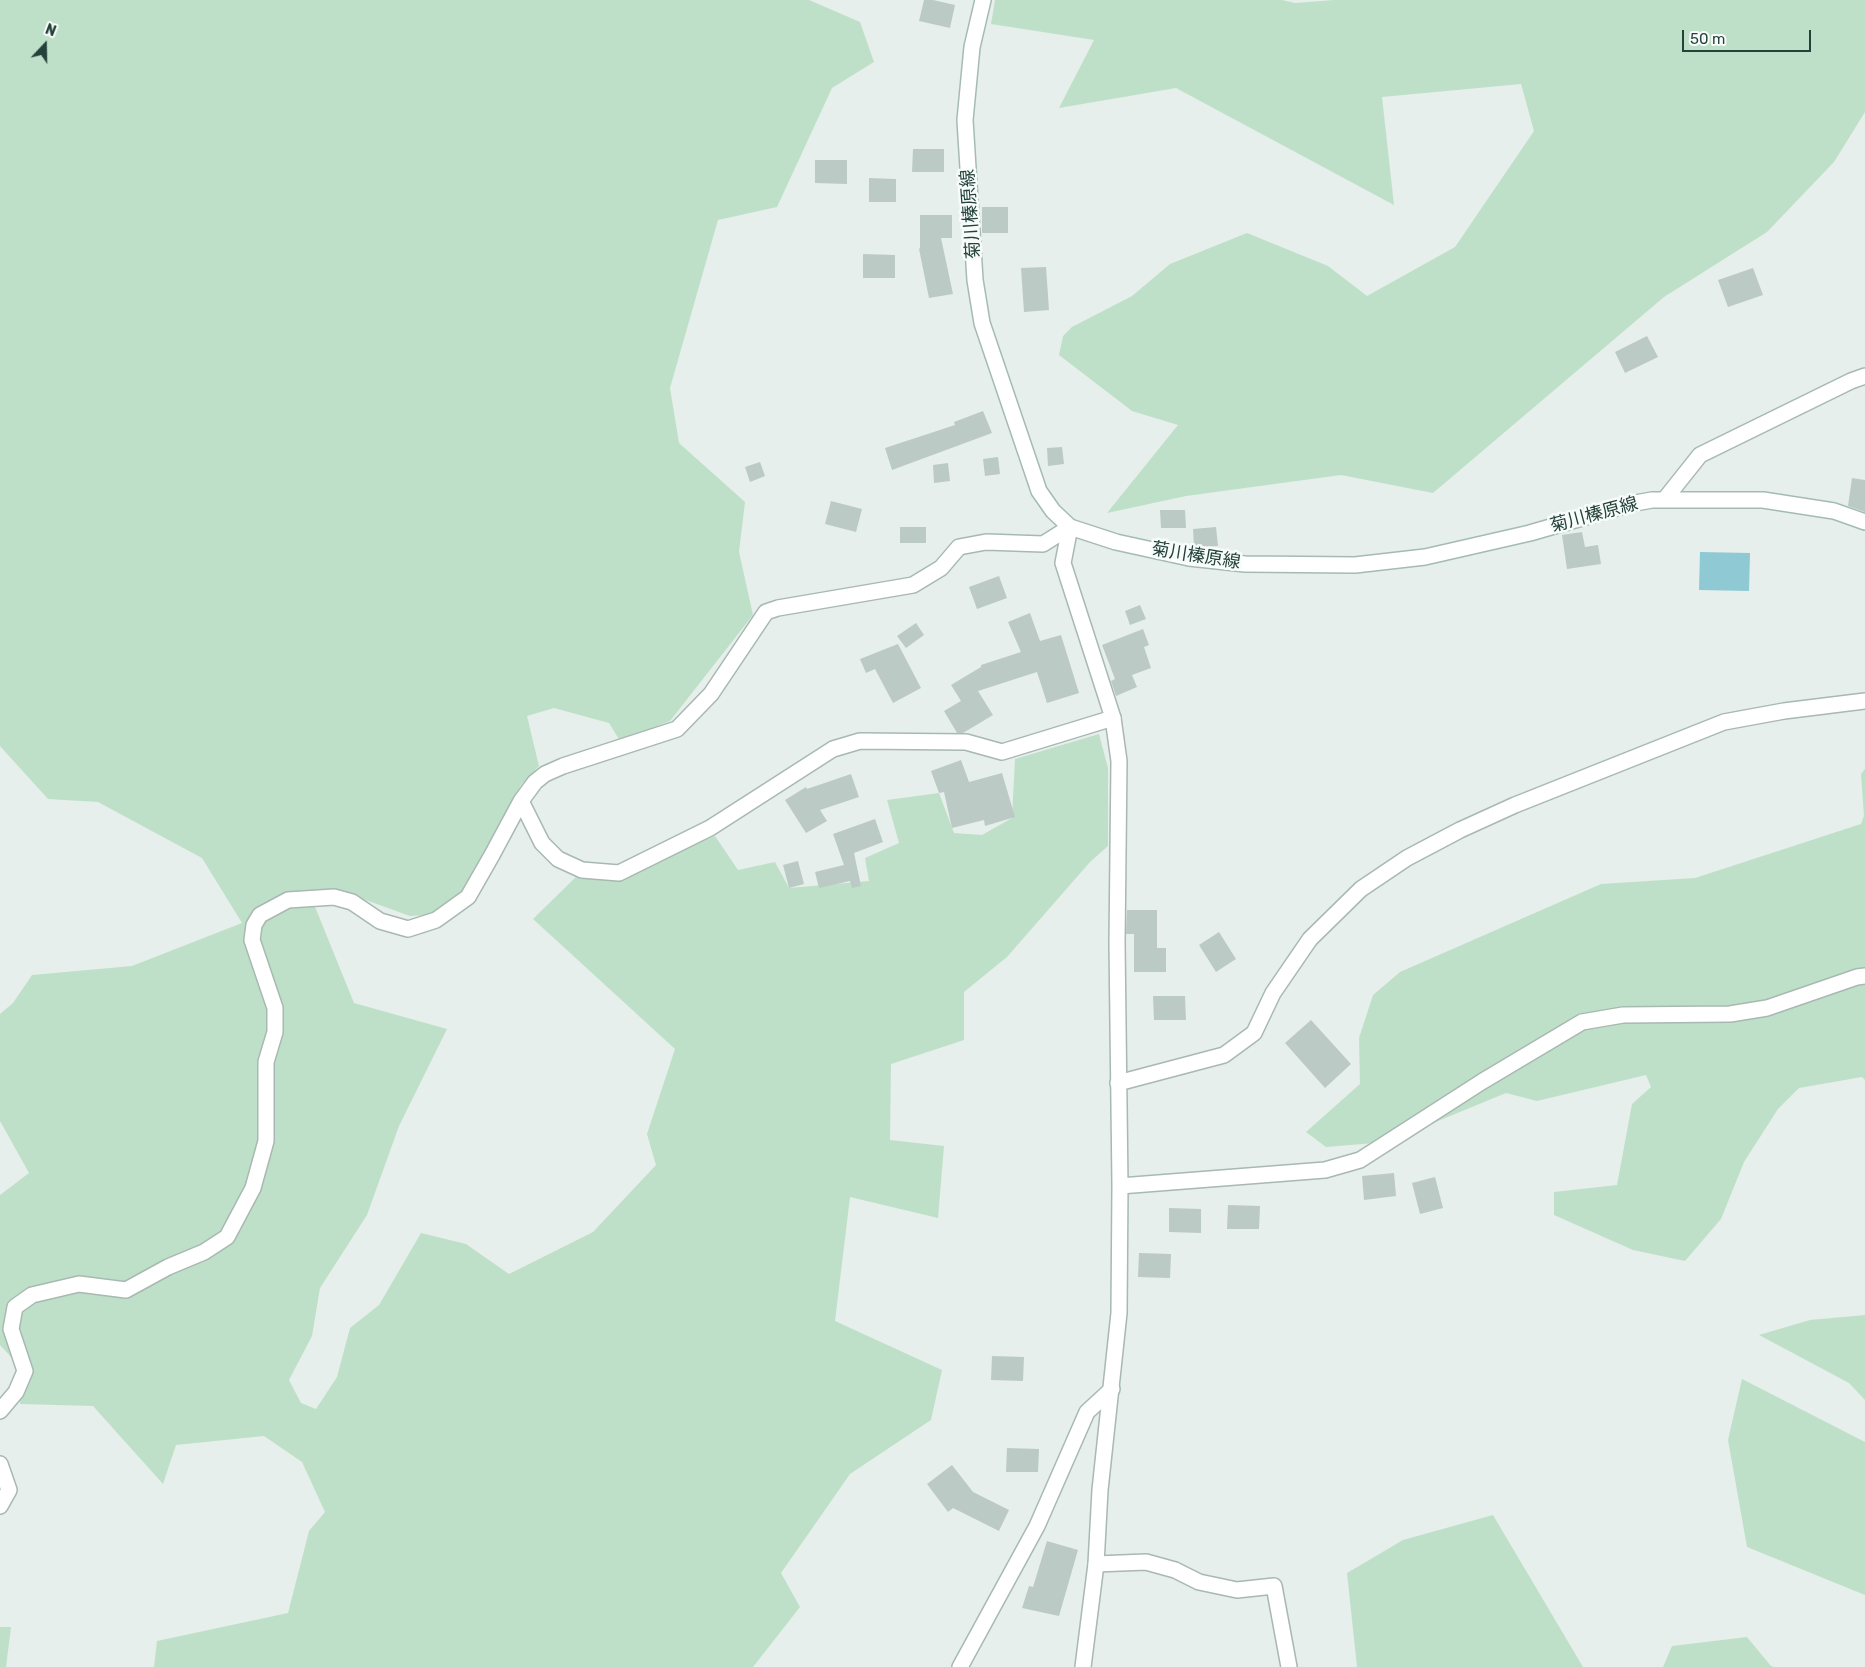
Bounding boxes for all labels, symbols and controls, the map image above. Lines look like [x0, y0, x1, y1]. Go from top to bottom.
north arrow [20, 20, 70, 70]
scale bar [1685, 20, 1814, 52]
text: N [43, 21, 58, 40]
text: 50 m [1690, 30, 1725, 48]
street label: 菊川榛原線 [957, 168, 985, 260]
street label: 菊川榛原線 [1548, 493, 1640, 537]
street label: 菊川榛原線 [1150, 538, 1242, 574]

